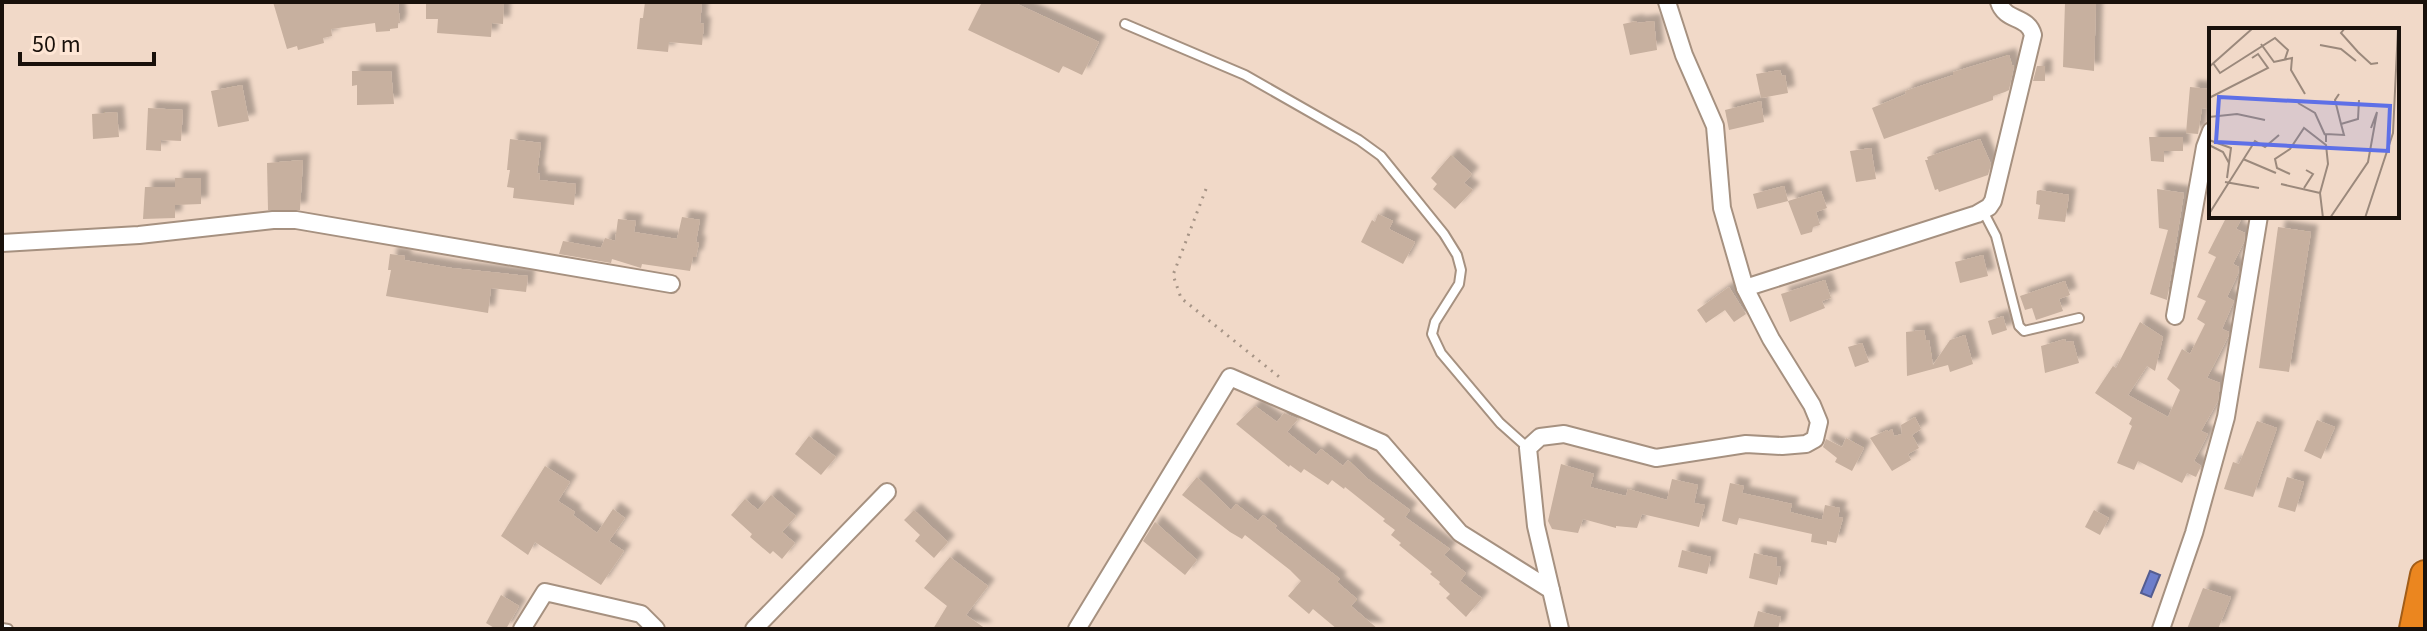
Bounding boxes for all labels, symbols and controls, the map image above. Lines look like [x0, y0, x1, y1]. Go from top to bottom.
scale bar [20, 16, 154, 66]
text: 50 m [32, 27, 81, 62]
inset map [2209, 28, 2399, 218]

